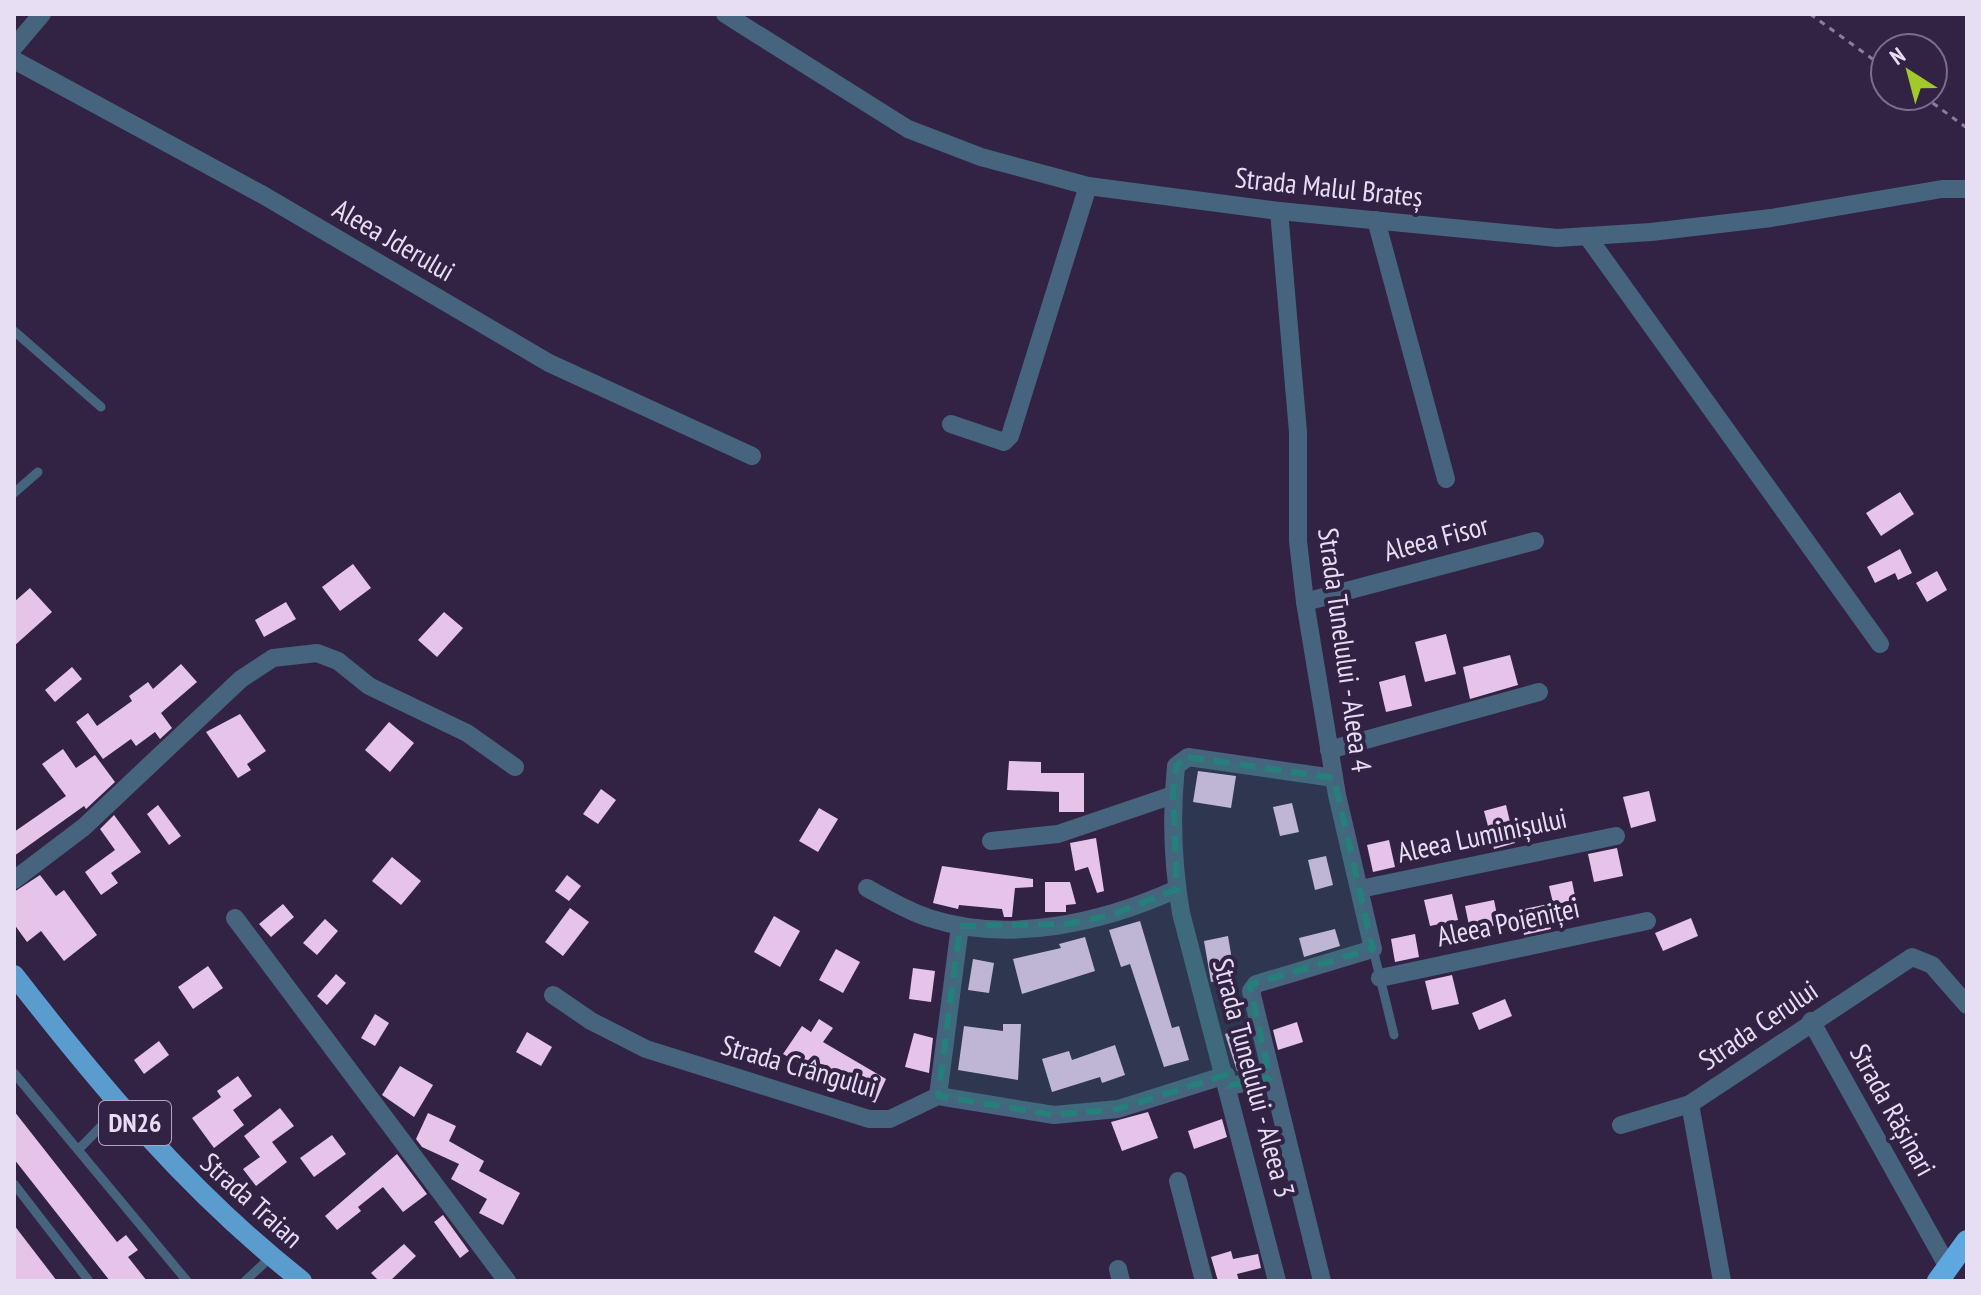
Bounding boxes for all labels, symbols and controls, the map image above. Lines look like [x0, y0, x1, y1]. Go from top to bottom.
north arrow [1869, 32, 1949, 112]
text: N [1884, 41, 1910, 71]
street label: Strada Malul Brateș [1233, 158, 1425, 215]
street label: Aleea Jderului [327, 190, 462, 289]
street label: Aleea Fisor [1380, 506, 1492, 569]
street label: Strada Tunelului - Aleea 4 [1310, 525, 1381, 775]
street label: Aleea Luminișului [1394, 799, 1570, 871]
street label: Aleea Poieniței [1433, 888, 1583, 955]
street label: Strada Tunelului - Aleea 3 [1205, 954, 1304, 1202]
street label: Strada Cerului [1691, 971, 1824, 1078]
street label: Strada Crângului [717, 1026, 881, 1105]
street label: Strada Rășinari [1842, 1037, 1945, 1182]
road number: DN26 [99, 1101, 171, 1145]
street label: Strada Traian [193, 1144, 311, 1255]

